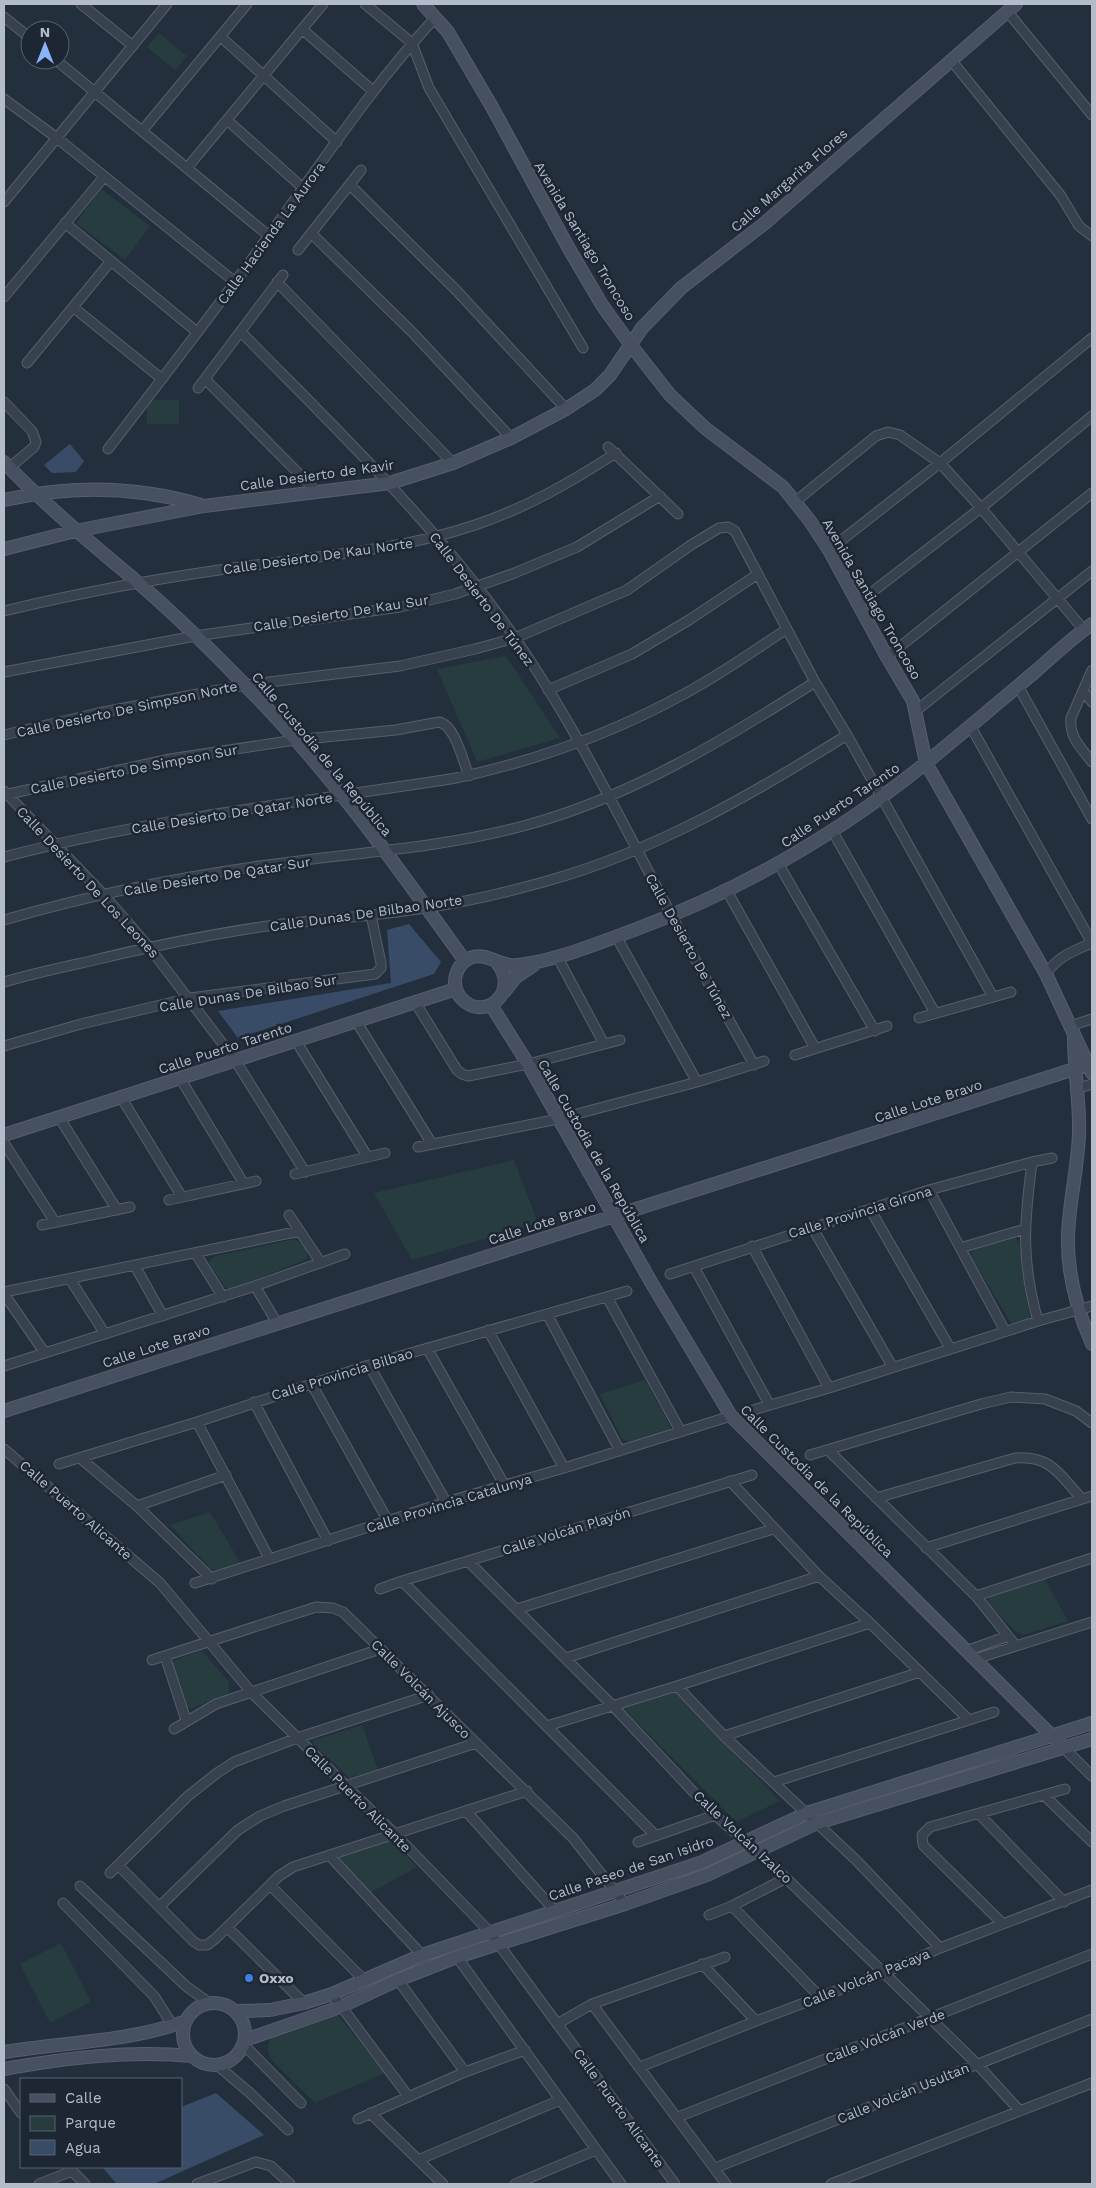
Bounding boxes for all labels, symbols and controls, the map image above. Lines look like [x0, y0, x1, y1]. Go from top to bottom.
north arrow [20, 20, 70, 70]
text: N [40, 24, 50, 40]
street label: Calle Margarita Flores [727, 125, 851, 235]
street label: Calle Hacienda La Aurora [214, 159, 328, 307]
street label: Avenida Santiago Troncoso [531, 159, 639, 323]
street label: Calle Desierto de Kavir [239, 456, 395, 494]
street label: Avenida Santiago Troncoso [819, 516, 925, 682]
street label: Calle Desierto De Túnez [426, 529, 538, 669]
street label: Calle Desierto De Kau Norte [222, 535, 414, 577]
street label: Calle Desierto De Kau Sur [252, 591, 430, 635]
street label: Calle Custodia de la República [249, 669, 395, 839]
street label: Calle Desierto De Simpson Norte [15, 678, 239, 740]
street label: Calle Desierto De Simpson Sur [29, 741, 239, 797]
street label: Calle Puerto Tarento [778, 759, 902, 851]
street label: Calle Desierto De Qatar Norte [130, 789, 334, 837]
street label: Calle Desierto De Los Leones [14, 803, 162, 961]
street label: Calle Desierto De Qatar Sur [122, 853, 312, 899]
street label: Calle Desierto De Túnez [642, 871, 736, 1021]
street label: Calle Dunas De Bilbao Norte [269, 892, 463, 934]
street label: Calle Dunas De Bilbao Sur [158, 971, 338, 1015]
street label: Calle Puerto Tarento [156, 1019, 294, 1077]
street label: Calle Custodia de la República [535, 1056, 653, 1246]
street label: Calle Lote Bravo [872, 1076, 984, 1126]
street label: Calle Provincia Girona [786, 1182, 934, 1241]
street label: Calle Lote Bravo [486, 1198, 598, 1248]
street label: Calle Lote Bravo [100, 1321, 212, 1371]
street label: Calle Provincia Bilbao [269, 1345, 415, 1403]
street label: Calle Custodia de la República [737, 1401, 897, 1561]
street label: Calle Puerto Alicante [17, 1457, 135, 1563]
street label: Calle Provincia Catalunya [364, 1470, 534, 1536]
street label: Calle Volcán Playón [500, 1504, 632, 1558]
street label: Calle Volcán Ajusco [368, 1636, 474, 1742]
street label: Calle Puerto Alicante [302, 1743, 414, 1855]
street label: Calle Volcán Izalco [690, 1787, 796, 1887]
street label: Calle Paseo de San Isidro [546, 1832, 716, 1904]
street label: Calle Volcán Pacaya [800, 1945, 932, 2011]
place label: Oxxo [259, 1970, 294, 1986]
marker: Oxxo [243, 1972, 255, 1984]
street label: Calle Volcán Verde [823, 2006, 947, 2066]
street label: Calle Puerto Alicante [570, 2045, 668, 2171]
street label: Calle Volcán Usultan [835, 2059, 971, 2127]
legend [20, 2078, 182, 2168]
text: Calle [65, 2089, 102, 2107]
text: Parque [65, 2114, 116, 2132]
text: Agua [65, 2139, 101, 2157]

